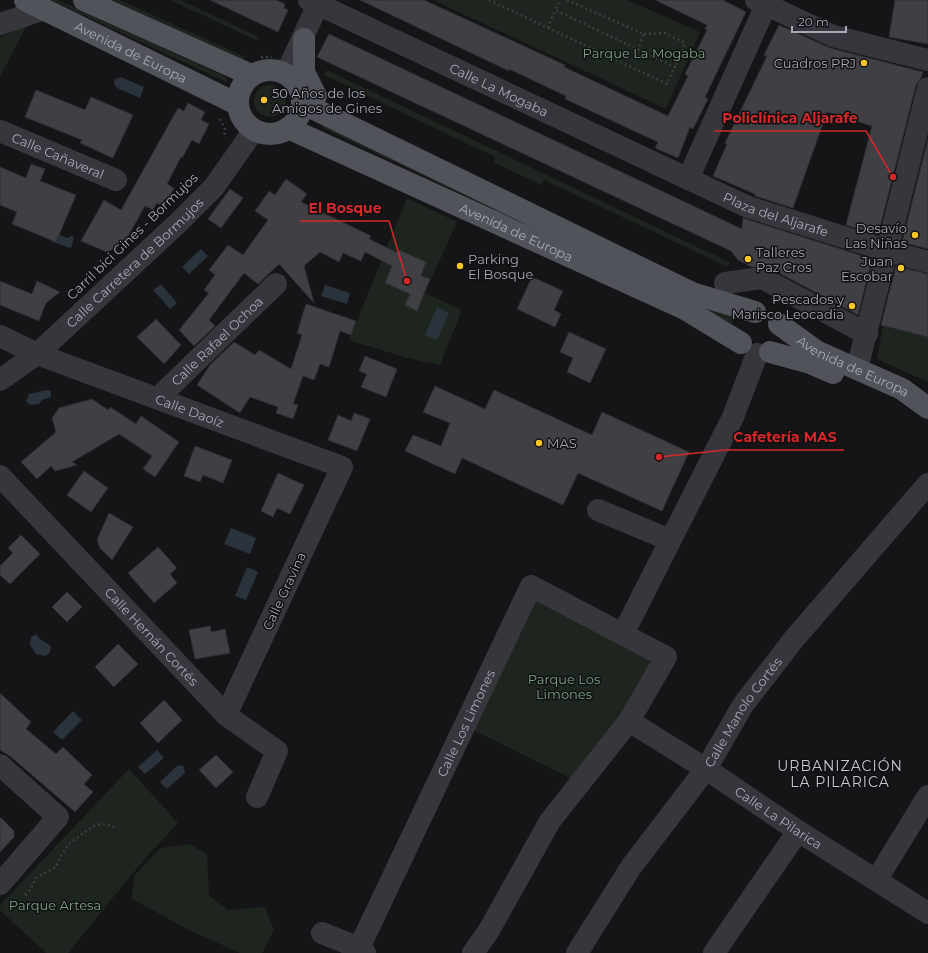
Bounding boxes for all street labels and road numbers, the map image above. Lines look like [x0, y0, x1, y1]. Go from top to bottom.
street label: Avenida de Europa [72, 18, 190, 86]
street label: Calle La Mogaba [447, 59, 551, 120]
street label: Calle Cañaveral [9, 129, 107, 182]
street label: Carril bici Gines - Bormujos [63, 169, 201, 303]
street label: Plaza del Aljarafe [721, 188, 831, 240]
street label: Calle Carretera de Bormujos [63, 194, 207, 331]
street label: Avenida de Europa [457, 199, 576, 265]
street label: Calle Rafael Ochoa [168, 293, 266, 389]
street label: Avenida de Europa [794, 332, 913, 400]
street label: Calle Daoíz [153, 391, 226, 431]
street label: Calle Gravina [259, 549, 309, 633]
street label: Calle Hernán Cortés [102, 584, 202, 689]
street label: Calle Manolo Cortés [701, 654, 785, 770]
street label: Calle Los Limones [434, 667, 498, 779]
street label: Calle La Pilarica [732, 783, 825, 852]

